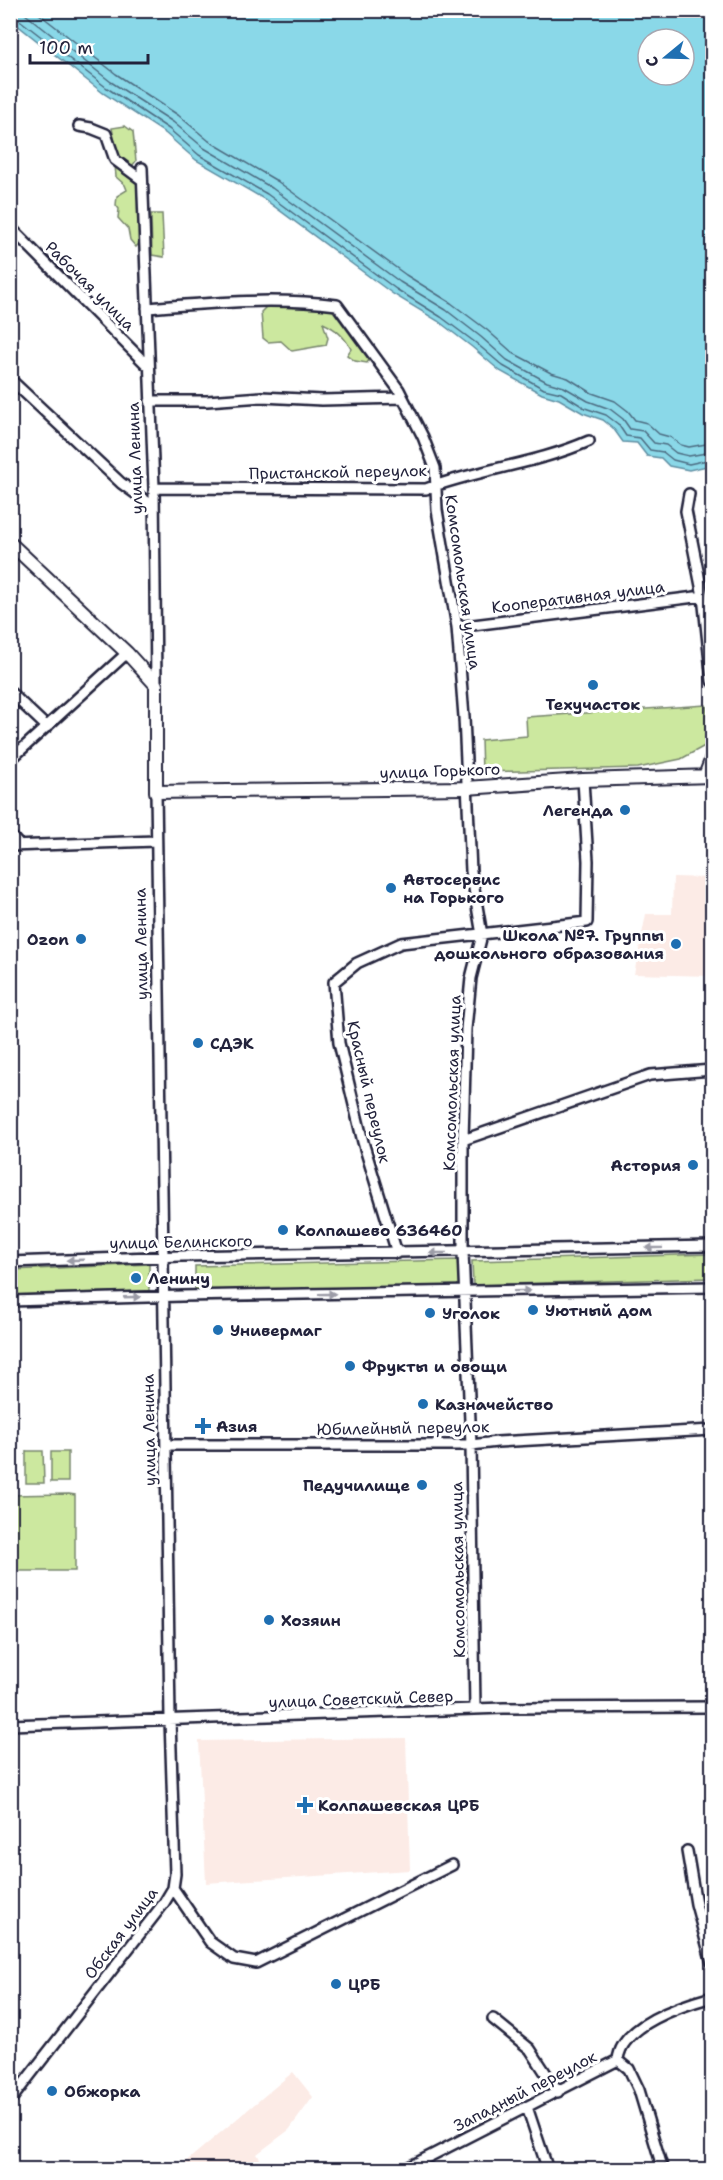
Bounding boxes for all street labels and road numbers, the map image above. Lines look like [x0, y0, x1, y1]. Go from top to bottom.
street label: Рабочая улица [41, 237, 139, 335]
street label: улица Ленина [123, 401, 147, 514]
street label: Пристанской переулок [249, 460, 428, 484]
street label: Комсомольская улица [440, 493, 486, 671]
street label: Кооперативная улица [490, 576, 666, 618]
street label: улица Горького [379, 758, 501, 784]
street label: улица Ленина [130, 888, 152, 1000]
street label: Комсомольская улица [438, 994, 466, 1172]
street label: Красный переулок [342, 1019, 396, 1166]
street label: улица Белинского [109, 1230, 253, 1254]
street label: улица Ленина [138, 1374, 160, 1486]
street label: Юбилейный переулок [317, 1416, 490, 1440]
street label: Комсомольская улица [446, 1482, 470, 1658]
street label: улица Советский Север [268, 1685, 454, 1713]
street label: Обская улица [80, 1883, 162, 1983]
street label: Западный переулок [450, 2046, 601, 2136]

